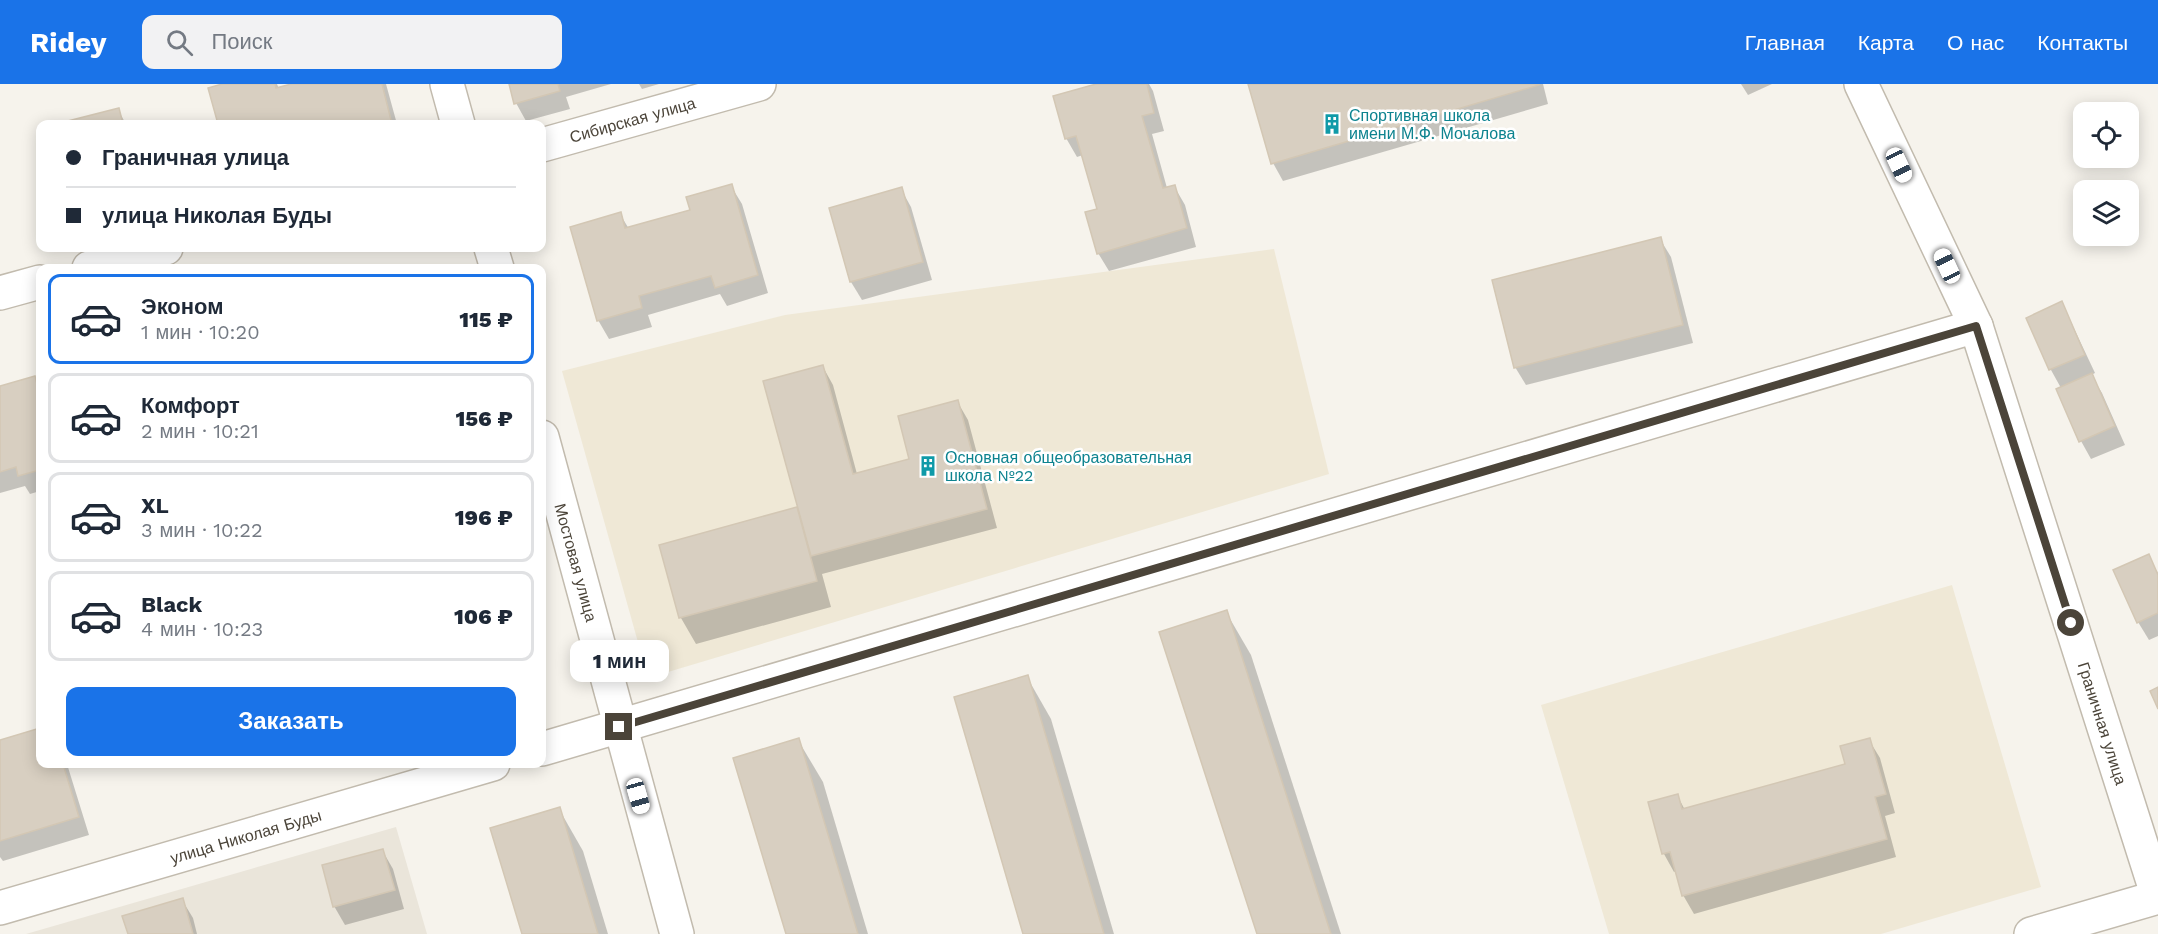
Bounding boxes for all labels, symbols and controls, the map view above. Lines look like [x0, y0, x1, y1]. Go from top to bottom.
search box [142, 15, 562, 69]
text: Ridey [30, 26, 106, 59]
icon: search [163, 26, 196, 59]
text: Поиск [211, 29, 272, 54]
text: Главная [1745, 30, 1825, 55]
text: Карта [1858, 30, 1914, 55]
text: О нас [1947, 30, 2004, 55]
text: Контакты [2037, 30, 2128, 55]
street label: Сибирская улица [567, 93, 698, 146]
map controls [2073, 102, 2139, 246]
button: locate [2073, 102, 2139, 168]
place label: Спортивная школа имени М.Ф. Мочалова [1349, 106, 1516, 143]
building icon: Спортивная школа имени М.Ф. Мочалова [1320, 112, 1344, 136]
text: Граничная улица [102, 145, 289, 170]
car [1883, 145, 1915, 185]
button: layers [2073, 180, 2139, 246]
text: улица Николая Буды [102, 203, 332, 228]
car [1931, 246, 1963, 286]
icon: car [69, 292, 123, 346]
text: Эконом [141, 294, 224, 319]
text: 115 ₽ [459, 307, 513, 332]
text: 1 мин · 10:20 [141, 320, 260, 344]
icon: car [69, 391, 123, 445]
text: Комфорт [141, 393, 240, 418]
text: 156 ₽ [455, 406, 513, 431]
text: 2 мин · 10:21 [141, 419, 259, 443]
place label: Основная общеобразовательная школа №22 [945, 448, 1192, 485]
building icon: Основная общеобразовательная школа №22 [916, 454, 940, 478]
icon: car [69, 490, 123, 544]
text: XL [141, 493, 169, 518]
street label: Мостовая улица [551, 501, 601, 624]
text: 196 ₽ [455, 505, 513, 530]
text: 3 мин · 10:22 [141, 518, 263, 542]
icon: car [69, 589, 123, 643]
text: Black [141, 592, 202, 617]
text: 106 ₽ [454, 604, 513, 629]
route start [2057, 609, 2084, 636]
text: 4 мин · 10:23 [141, 617, 263, 641]
callout: 1 мин [570, 640, 668, 682]
text: 1 мин [593, 649, 646, 673]
street label: Граничная улица [2074, 660, 2131, 787]
button: Заказать [66, 687, 516, 756]
route end [605, 713, 632, 740]
car [624, 776, 652, 816]
street label: улица Николая Буды [168, 805, 324, 867]

